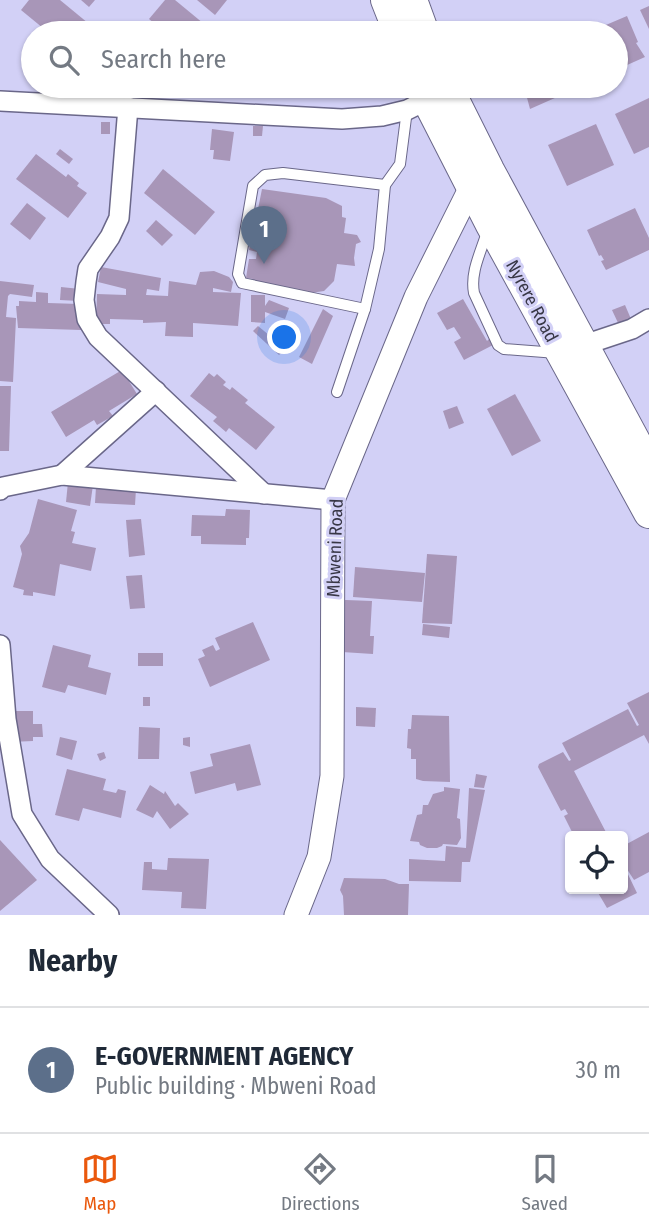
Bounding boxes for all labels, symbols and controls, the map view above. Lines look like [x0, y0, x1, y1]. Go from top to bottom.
search box [21, 21, 628, 98]
icon: search [45, 41, 83, 79]
text: Search here [101, 44, 226, 75]
pin: 1 [241, 206, 287, 264]
street label: Nyrere Road [501, 256, 563, 346]
your location [267, 320, 301, 354]
street label: Mbweni Road [322, 498, 348, 598]
map controls [565, 831, 628, 894]
button: locate [565, 831, 628, 894]
text: Nearby [28, 943, 117, 979]
text: E-GOVERNMENT AGENCY [95, 1041, 353, 1072]
text: 1 [46, 1056, 56, 1084]
text: 30 m [576, 1056, 621, 1084]
text: Public building · Mbweni Road [95, 1072, 377, 1100]
tab: Map [81, 1150, 119, 1215]
tab: Directions [281, 1150, 360, 1215]
tab: Saved [522, 1150, 568, 1215]

